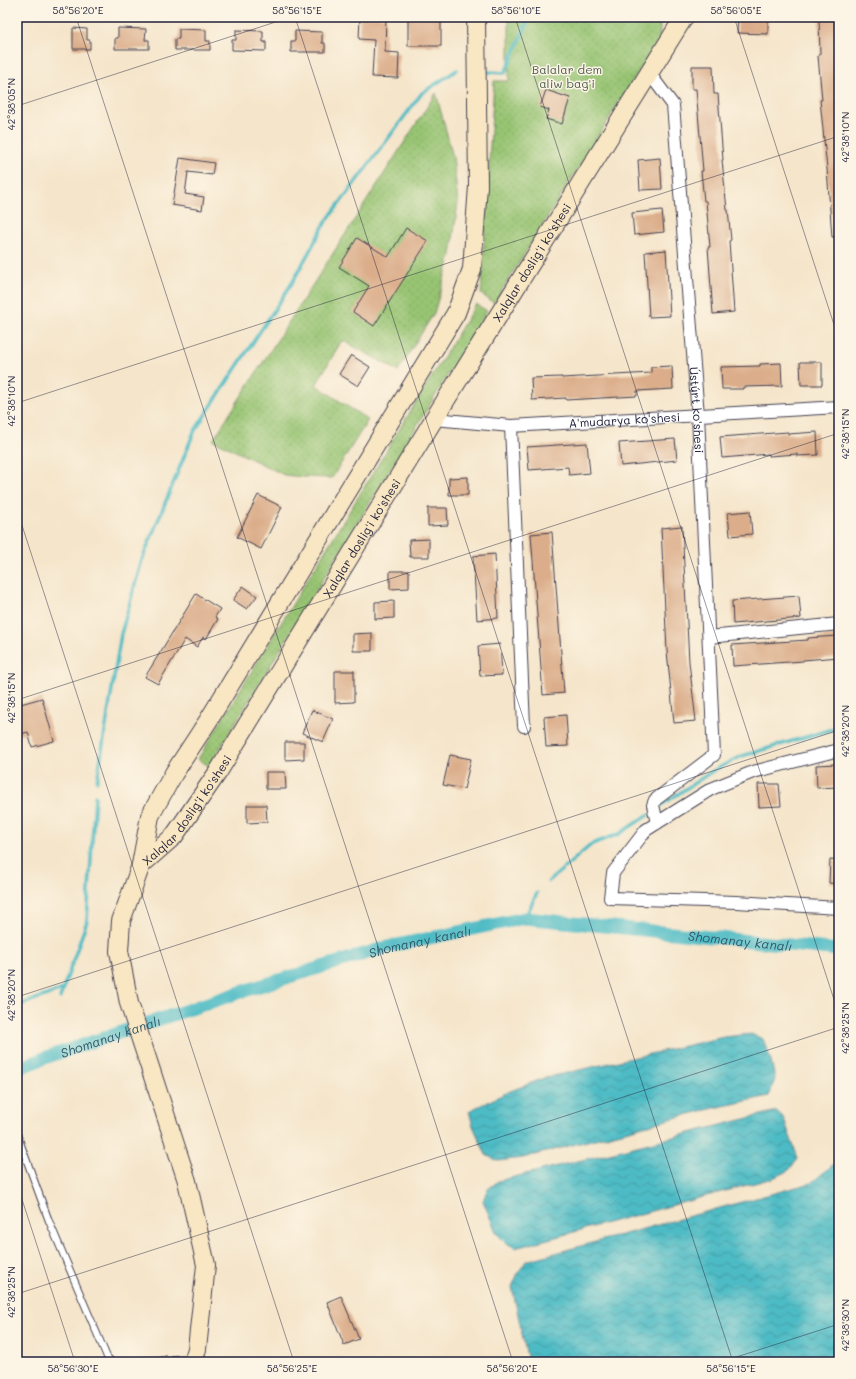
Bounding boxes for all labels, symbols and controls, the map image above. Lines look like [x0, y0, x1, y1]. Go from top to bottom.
text: 58°56'20"E [53, 3, 104, 17]
text: 58°56'15"E [272, 3, 322, 17]
text: 58°56'10"E [491, 3, 541, 17]
text: 58°56'05"E [710, 3, 762, 17]
park label: Balalar dem aliw bag'i [532, 61, 602, 91]
text: 42°38'05"N [4, 78, 18, 130]
text: 42°38'10"N [838, 112, 852, 162]
street label: Xalqlar doslig'i ko'shesi [489, 200, 574, 325]
street label: Ústúrt ko'shesi [686, 366, 708, 454]
text: 42°38'10"N [4, 376, 18, 426]
street label: A'mudarya ko'shesi [568, 408, 681, 431]
text: 42°38'15"N [838, 409, 852, 459]
street label: Xalqlar doslig'i ko'shesi [319, 475, 404, 600]
text: 42°38'15"N [4, 673, 18, 723]
text: 42°38'20"N [838, 705, 852, 757]
street label: Xalqlar doslig'i ko'shesi [138, 752, 235, 869]
water label: Shomanay kanalı [366, 921, 473, 961]
water label: Shomanay kanalı [687, 926, 793, 954]
text: 42°38'20"N [4, 969, 18, 1021]
text: 42°38'25"N [838, 1002, 852, 1054]
water label: Shomanay kanalı [58, 1011, 163, 1061]
text: 42°38'25"N [4, 1266, 18, 1318]
text: 42°38'30"N [838, 1299, 852, 1351]
text: 58°56'30"E [47, 1361, 99, 1375]
text: 58°56'25"E [267, 1361, 317, 1375]
text: 58°56'20"E [487, 1361, 538, 1375]
text: 58°56'15"E [706, 1361, 756, 1375]

